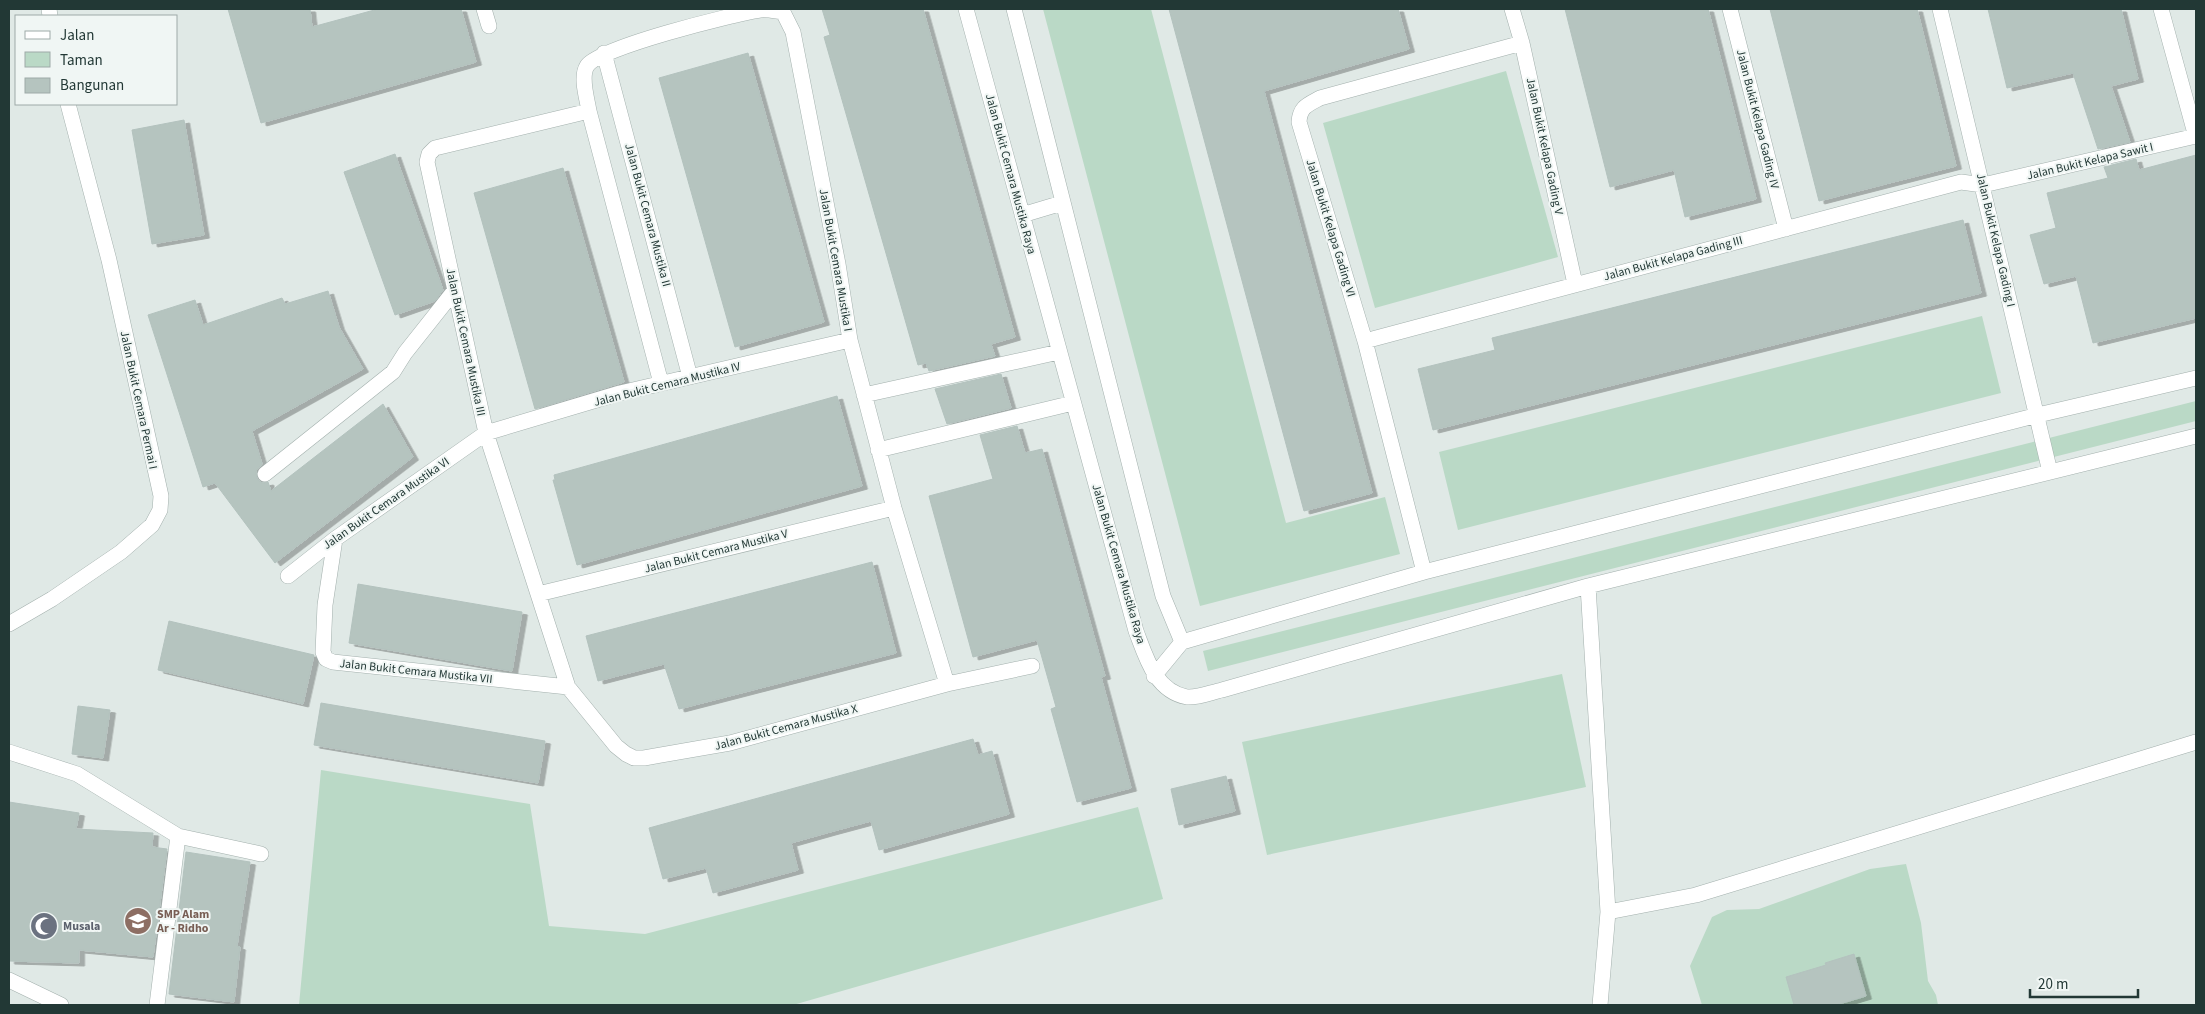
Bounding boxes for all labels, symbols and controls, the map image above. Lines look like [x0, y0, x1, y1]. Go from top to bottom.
legend [15, 15, 178, 105]
text: Jalan [60, 25, 94, 46]
street label: Jalan Bukit Kelapa Gading IV [1732, 48, 1783, 191]
text: Taman [60, 50, 103, 71]
text: Bangunan [60, 75, 124, 96]
street label: Jalan Bukit Kelapa Gading V [1522, 76, 1568, 217]
street label: Jalan Bukit Cemara Mustika Raya [981, 92, 1040, 256]
street label: Jalan Bukit Kelapa Sawit I [2025, 139, 2155, 184]
street label: Jalan Bukit Cemara Mustika II [620, 142, 675, 289]
street label: Jalan Bukit Kelapa Gading VI [1301, 157, 1360, 299]
street label: Jalan Bukit Kelapa Gading I [1972, 172, 2019, 309]
street label: Jalan Bukit Cemara Mustika I [815, 188, 856, 333]
street label: Jalan Bukit Kelapa Gading III [1602, 232, 1744, 285]
street label: Jalan Bukit Cemara Mustika III [442, 267, 489, 418]
street label: Jalan Bukit Cemara Permai I [116, 329, 161, 471]
street label: Jalan Bukit Cemara Mustika IV [592, 358, 743, 411]
street label: Jalan Bukit Cemara Mustika VI [320, 453, 453, 554]
street label: Jalan Bukit Cemara Mustika Raya [1088, 482, 1149, 646]
street label: Jalan Bukit Cemara Mustika V [643, 525, 790, 578]
street label: Jalan Bukit Cemara Mustika VII [339, 655, 493, 688]
street label: Jalan Bukit Cemara Mustika X [713, 700, 860, 755]
school or university icon: SMP Alam Ar - Ridho [123, 906, 153, 936]
place label: SMP Alam Ar - Ridho [156, 906, 209, 937]
mosque icon: Musala [29, 911, 59, 941]
place label: Musala [63, 918, 100, 935]
scale bar [2030, 966, 2138, 998]
text: 20 m [2038, 974, 2068, 995]

